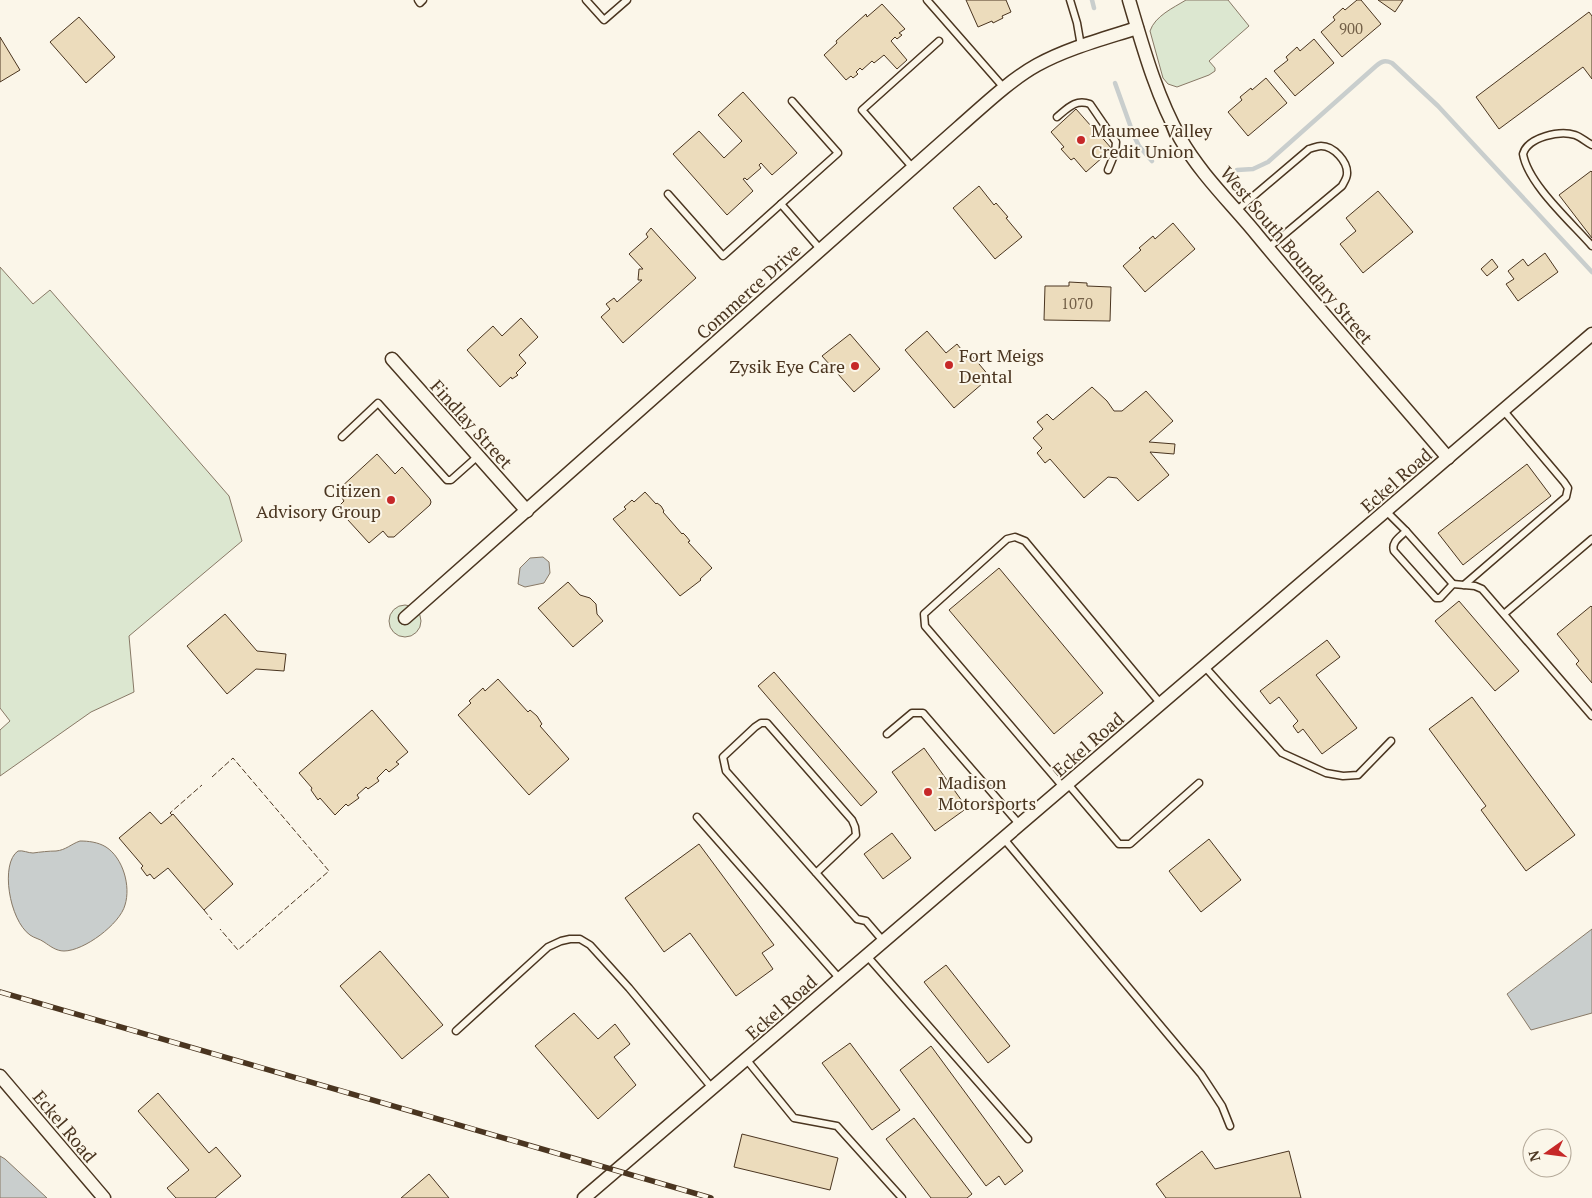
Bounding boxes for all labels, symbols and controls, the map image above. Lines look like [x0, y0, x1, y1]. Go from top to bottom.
house number: 900 [1339, 18, 1363, 38]
place label: Maumee Valley Credit Union [1091, 118, 1213, 163]
marker: Maumee Valley Credit Union [1075, 134, 1087, 146]
street label: West South Boundary Street [1216, 161, 1379, 349]
street label: Commerce Drive [691, 238, 805, 344]
house number: 1070 [1061, 293, 1093, 313]
place label: Fort Meigs Dental [959, 343, 1044, 388]
place label: Zysik Eye Care [729, 354, 845, 378]
marker: Fort Meigs Dental [943, 359, 955, 371]
marker: Zysik Eye Care [849, 360, 861, 372]
street label: Findlay Street [426, 374, 519, 474]
street label: Eckel Road [1355, 442, 1437, 518]
place label: Citizen Advisory Group [256, 478, 381, 523]
marker: Citizen Advisory Group [385, 494, 397, 506]
street label: Eckel Road [1047, 706, 1129, 782]
place label: Madison Motorsports [938, 770, 1036, 815]
marker: Madison Motorsports [922, 786, 934, 798]
street label: Eckel Road [740, 969, 822, 1045]
street label: Eckel Road [28, 1085, 102, 1167]
north arrow [1522, 1128, 1572, 1178]
text: N [1523, 1148, 1544, 1164]

